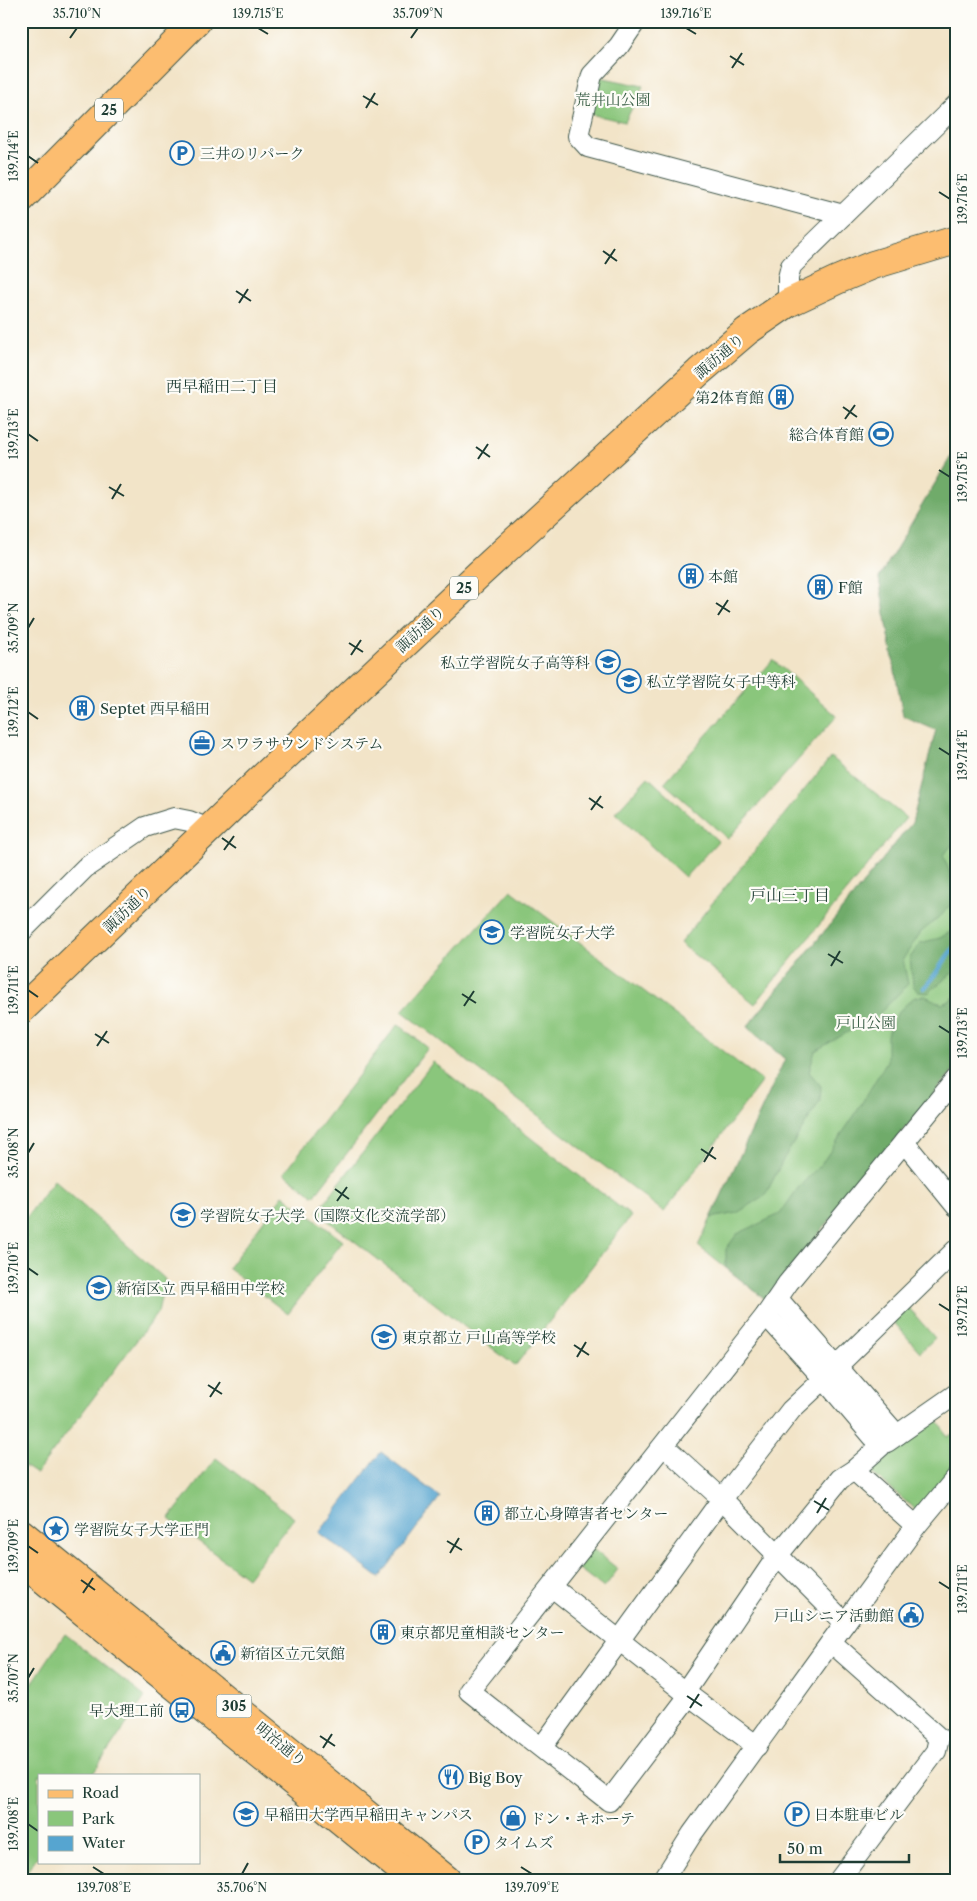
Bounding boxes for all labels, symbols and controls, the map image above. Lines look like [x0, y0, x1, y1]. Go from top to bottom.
text: 35.710°N [53, 6, 101, 21]
text: 139.715°E [233, 6, 283, 21]
text: 35.709°N [393, 6, 443, 21]
text: 139.716°E [660, 6, 712, 21]
park label: 荒井山公園 [575, 90, 651, 109]
road number: 25 [95, 98, 123, 122]
text: 139.714°E [6, 130, 21, 182]
parking icon: 三井のリパーク [169, 140, 195, 166]
place label: 三井のリパーク [200, 144, 305, 163]
text: 139.716°E [955, 173, 970, 225]
street label: 諏訪通り [690, 329, 748, 383]
district label: 西早稲田二丁目 [166, 376, 278, 396]
building icon: 第2体育館 [768, 384, 794, 410]
place label: 第2体育館 [695, 388, 764, 407]
text: 139.713°E [6, 409, 21, 459]
sports icon: 総合体育館 [868, 421, 894, 447]
place label: 総合体育館 [789, 425, 864, 444]
text: 139.715°E [955, 452, 970, 502]
building icon: 本館 [678, 563, 704, 589]
place label: 本館 [708, 567, 738, 586]
building icon: F館 [807, 574, 833, 600]
road number: 25 [450, 576, 478, 600]
place label: F館 [838, 578, 863, 597]
street label: 諏訪通り [392, 602, 448, 656]
text: 35.709°N [6, 603, 21, 653]
school or university icon: 私立学習院女子高等科 [595, 649, 621, 675]
place label: 私立学習院女子高等科 [440, 653, 590, 672]
school or university icon: 私立学習院女子中等科 [616, 668, 642, 694]
place label: 私立学習院女子中等科 [646, 672, 796, 691]
text: 139.712°E [6, 686, 21, 738]
building icon: Septet 西早稲田 [69, 695, 95, 721]
place label: Septet 西早稲田 [100, 699, 210, 718]
text: 139.714°E [955, 729, 970, 781]
office icon: スワラサウンドシステム [189, 730, 215, 756]
place label: スワラサウンドシステム [220, 734, 384, 753]
street label: 諏訪通り [99, 881, 155, 937]
district label: 戸山三丁目 [750, 885, 830, 905]
school or university icon: 学習院女子大学 [479, 919, 505, 945]
place label: 学習院女子大学 [510, 923, 615, 942]
text: 139.711°E [6, 965, 21, 1015]
text: 139.713°E [955, 1008, 970, 1058]
park label: 戸山公園 [836, 1013, 896, 1032]
text: 35.708°N [6, 1128, 21, 1178]
school or university icon: 学習院女子大学（国際文化交流学部） [170, 1202, 196, 1228]
place label: 学習院女子大学（国際文化交流学部） [200, 1206, 455, 1225]
text: 139.710°E [6, 1242, 21, 1294]
school or university icon: 新宿区立 西早稲田中学校 [86, 1275, 112, 1301]
place label: 新宿区立 西早稲田中学校 [116, 1279, 285, 1298]
text: 139.712°E [955, 1285, 970, 1337]
school or university icon: 東京都立 戸山高等学校 [371, 1324, 397, 1350]
place label: 東京都立 戸山高等学校 [402, 1328, 556, 1347]
building icon: 都立心身障害者センター [474, 1500, 500, 1526]
place label: 都立心身障害者センター [504, 1504, 668, 1523]
place icon: 学習院女子大学正門 [43, 1516, 69, 1542]
text: 139.709°E [6, 1519, 21, 1573]
place label: 学習院女子大学正門 [74, 1520, 209, 1539]
text: 139.711°E [955, 1564, 970, 1614]
public building icon: 戸山シニア活動館 [898, 1602, 924, 1628]
place label: 戸山シニア活動館 [774, 1606, 894, 1625]
building icon: 東京都児童相談センター [370, 1619, 396, 1645]
place label: 東京都児童相談センター [400, 1623, 564, 1642]
public building icon: 新宿区立元気館 [210, 1640, 236, 1666]
place label: 新宿区立元気館 [240, 1644, 345, 1663]
text: 35.707°N [6, 1653, 21, 1703]
road number: 305 [216, 1694, 252, 1718]
bus stop icon: 早大理工前 [169, 1697, 195, 1723]
place label: 早大理工前 [89, 1701, 164, 1720]
street label: 明治通り [252, 1718, 310, 1770]
restaurant icon: Big Boy [438, 1764, 464, 1790]
place label: Big Boy [468, 1768, 523, 1787]
legend [38, 1774, 200, 1864]
text: Road [82, 1783, 119, 1802]
text: 139.708°E [6, 1797, 21, 1851]
school or university icon: 早稲田大学西早稲田キャンパス [233, 1801, 259, 1827]
parking icon: 日本駐車ビル [784, 1801, 810, 1827]
place label: 早稲田大学西早稲田キャンパス [264, 1805, 473, 1824]
shop icon: ドン・キホーテ [500, 1805, 526, 1831]
place label: 日本駐車ビル [814, 1805, 904, 1824]
text: Park [82, 1809, 116, 1828]
place label: ドン・キホーテ [530, 1809, 635, 1828]
parking icon: タイムズ [464, 1829, 490, 1855]
scale bar [780, 1831, 908, 1863]
text: Water [81, 1833, 126, 1852]
place label: タイムズ [494, 1833, 554, 1852]
text: 50 m [787, 1839, 823, 1858]
text: 139.708°E [77, 1880, 131, 1895]
text: 35.706°N [217, 1880, 267, 1895]
text: 139.709°E [505, 1880, 559, 1895]

